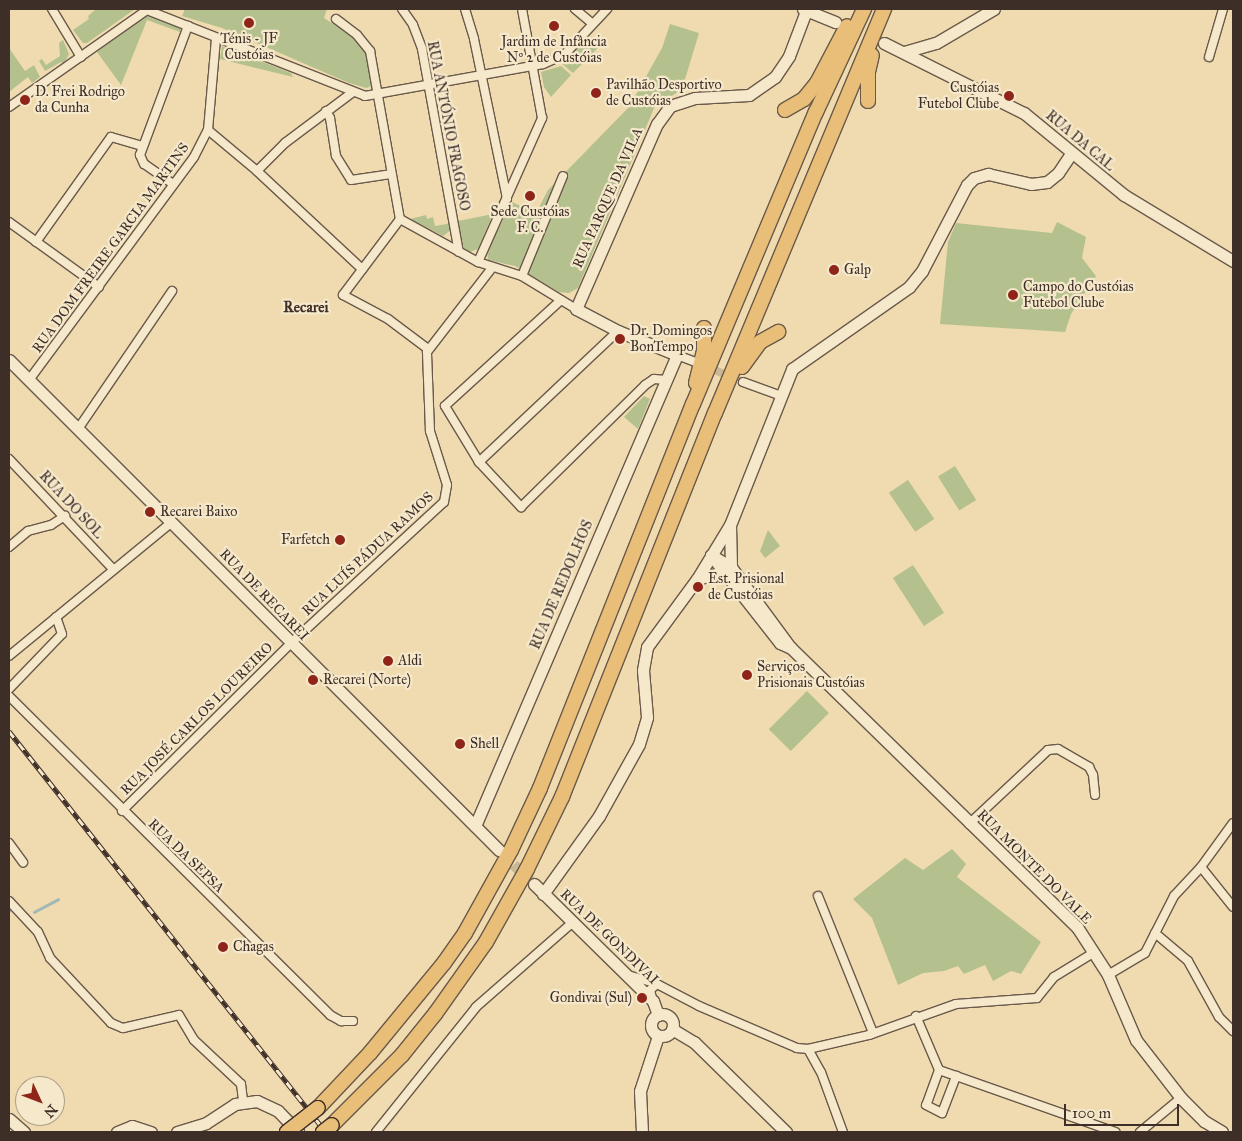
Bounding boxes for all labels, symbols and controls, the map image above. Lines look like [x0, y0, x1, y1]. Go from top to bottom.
marker: Ténis - JF Custóias [243, 17, 255, 29]
marker: Jardim de Infância Nº 2 de Custóias [548, 20, 560, 32]
place label: Ténis - JF Custóias [220, 31, 278, 64]
place label: Jardim de Infância Nº 2 de Custóias [501, 34, 607, 66]
street label: RUA ANTÓNIO FRAGOSO [423, 40, 473, 212]
place label: Pavilhão Desportivo de Custóias [606, 77, 722, 110]
place label: Custóias Futebol Clube [918, 80, 999, 112]
place label: D. Frei Rodrigo da Cunha [35, 84, 125, 116]
marker: Pavilhão Desportivo de Custóias [590, 87, 602, 99]
marker: Custóias Futebol Clube [1003, 90, 1015, 102]
marker: D. Frei Rodrigo da Cunha [19, 94, 31, 106]
street label: RUA DA CAL [1042, 107, 1118, 175]
street label: RUA PARQUE DA VILA [569, 125, 647, 271]
street label: RUA DOM FREIRE GARCIA MARTINS [29, 140, 193, 356]
marker: Sede Custóias F. C. [524, 190, 536, 202]
place label: Sede Custóias F. C. [491, 204, 569, 236]
place label: Galp [844, 262, 871, 278]
marker: Galp [828, 264, 840, 276]
place label: Campo do Custóias Futebol Clube [1023, 279, 1134, 312]
marker: Campo do Custóias Futebol Clube [1007, 289, 1019, 301]
district label: Recarei [283, 299, 329, 317]
place label: Dr. Domingos BonTempo [630, 323, 712, 356]
marker: Dr. Domingos BonTempo [614, 333, 626, 345]
street label: RUA DO SOL [36, 468, 106, 542]
street label: RUA LUÍS PÁDUA RAMOS [299, 489, 437, 619]
place label: Recarei Baixo [160, 504, 238, 520]
marker: Recarei Baixo [144, 506, 156, 518]
street label: RUA DE REDOLHOS [527, 518, 597, 652]
place label: Farfetch [281, 532, 330, 548]
marker: Farfetch [334, 534, 346, 546]
street label: RUA DE RECAREI [216, 546, 312, 644]
place label: Est. Prisional de Custóias [708, 571, 784, 604]
marker: Est. Prisional de Custóias [692, 581, 704, 593]
street label: RUA JOSÉ CARLOS LOUREIRO [117, 639, 277, 799]
place label: Aldi [398, 653, 422, 669]
marker: Aldi [382, 655, 394, 667]
place label: Serviços Prisionais Custóias [757, 659, 865, 692]
marker: Serviços Prisionais Custóias [741, 669, 753, 681]
place label: Recarei (Norte) [323, 672, 411, 688]
marker: Recarei (Norte) [307, 674, 319, 686]
place label: Shell [470, 736, 499, 752]
marker: Shell [454, 738, 466, 750]
street label: RUA MONTE DO VALE [973, 806, 1095, 928]
street label: RUA DA SEPSA [144, 816, 228, 896]
street label: RUA DE GONDIVAI [556, 886, 662, 988]
place label: Chagas [233, 939, 274, 955]
marker: Chagas [217, 941, 229, 953]
place label: Gondivai (Sul) [550, 990, 632, 1006]
marker: Gondivai (Sul) [636, 992, 648, 1004]
north arrow [15, 1076, 65, 1126]
scale bar [1067, 1094, 1182, 1126]
text: N [40, 1101, 61, 1121]
text: 100 m [1072, 1104, 1111, 1122]

